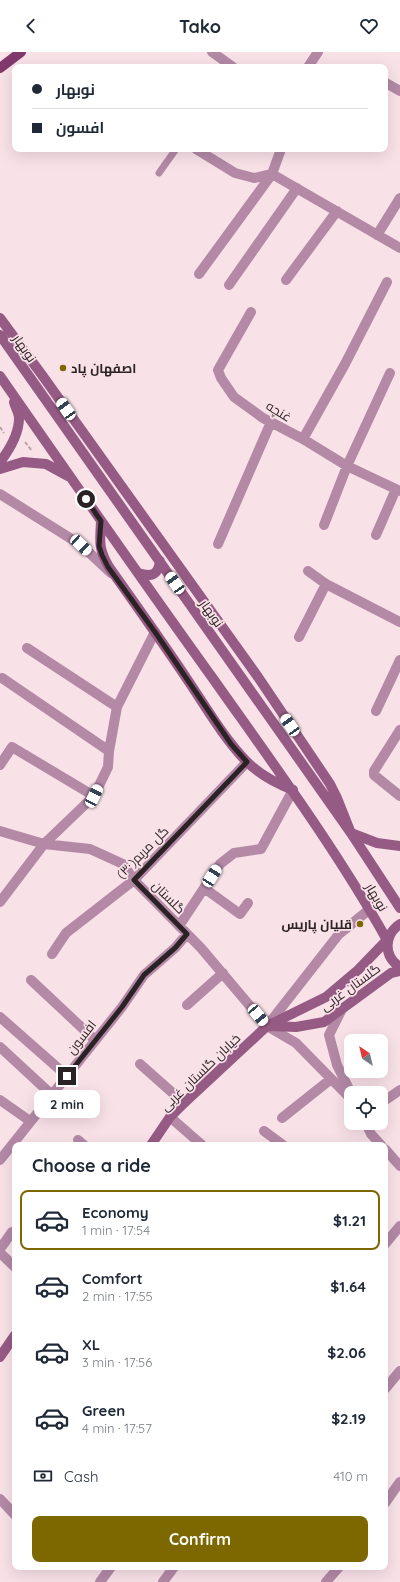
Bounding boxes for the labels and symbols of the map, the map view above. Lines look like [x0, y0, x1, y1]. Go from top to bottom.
street label: نوبهار [9, 330, 40, 365]
place label: اصفهان پاد [71, 360, 136, 378]
marker: اصفهان پاد [58, 363, 68, 373]
car [54, 396, 78, 422]
street label: غنچه [262, 397, 295, 426]
route start [77, 490, 95, 508]
car [68, 532, 94, 558]
car [163, 570, 187, 596]
street label: نوبهار [196, 595, 227, 630]
car [278, 712, 302, 738]
car [83, 783, 105, 809]
street label: گل مریم(۳۰) [112, 822, 173, 883]
car [200, 863, 224, 889]
street label: گلستان [149, 877, 189, 917]
street label: نوبهار [362, 879, 392, 914]
place label: قلیان پاریس [281, 916, 352, 934]
marker: قلیان پاریس [355, 919, 365, 929]
street label: گلستان غربی [317, 960, 383, 1014]
car [246, 1002, 270, 1028]
street label: افسون [63, 1017, 99, 1057]
street label: خیابان گلستان غربی [157, 1030, 243, 1114]
north arrow [344, 1034, 388, 1078]
route end [58, 1067, 76, 1085]
callout: 2 min [34, 1090, 100, 1118]

